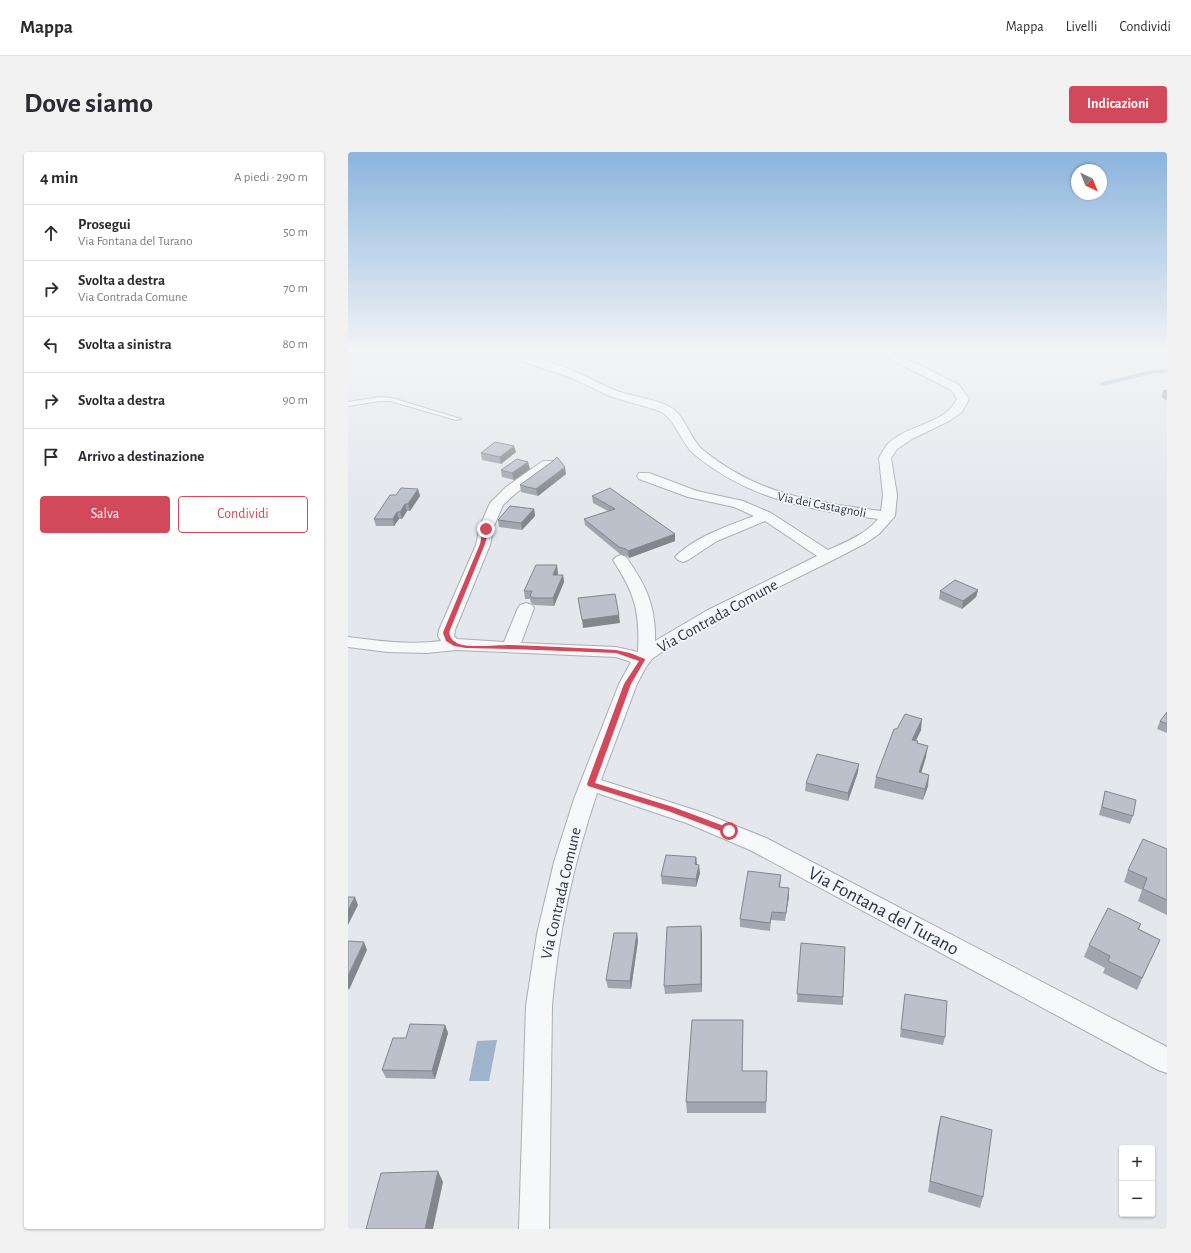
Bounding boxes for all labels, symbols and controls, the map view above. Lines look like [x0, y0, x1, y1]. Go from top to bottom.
text: Mappa [20, 18, 73, 37]
text: Mappa [1006, 20, 1044, 34]
text: Livelli [1066, 20, 1097, 34]
text: Condividi [1119, 20, 1171, 34]
button: Indicazioni [1069, 86, 1167, 123]
text: Dove siamo [24, 90, 153, 118]
north arrow [1071, 164, 1107, 200]
text: 4 min [40, 169, 78, 186]
text: A piedi · 290 m [234, 171, 308, 184]
text: Prosegui [78, 217, 131, 232]
icon: ahead [40, 222, 62, 244]
text: 50 m [283, 226, 308, 239]
text: Via Fontana del Turano [78, 235, 193, 248]
text: Svolta a destra [78, 273, 165, 288]
icon: right [40, 278, 62, 300]
text: 70 m [283, 282, 308, 295]
text: Via Contrada Comune [78, 291, 188, 304]
icon: left [40, 334, 62, 356]
text: Svolta a sinistra [78, 337, 172, 352]
text: 80 m [282, 338, 308, 351]
icon: right [40, 390, 62, 412]
text: Svolta a destra [78, 393, 165, 408]
text: 90 m [282, 394, 308, 407]
icon: arrive [40, 446, 62, 468]
text: Arrivo a destinazione [78, 449, 204, 464]
street label: Via dei Castagnoli [776, 490, 867, 520]
button: Salva [40, 496, 170, 533]
button: Condividi [178, 496, 308, 533]
route end [477, 520, 495, 538]
street label: Via Contrada Comune [655, 576, 780, 656]
route start [720, 822, 738, 840]
street label: Via Contrada Comune [538, 826, 584, 961]
street label: Via Fontana del Turano [805, 864, 962, 959]
map controls [1119, 1145, 1155, 1217]
button: + [1119, 1145, 1155, 1181]
button: − [1119, 1181, 1155, 1217]

